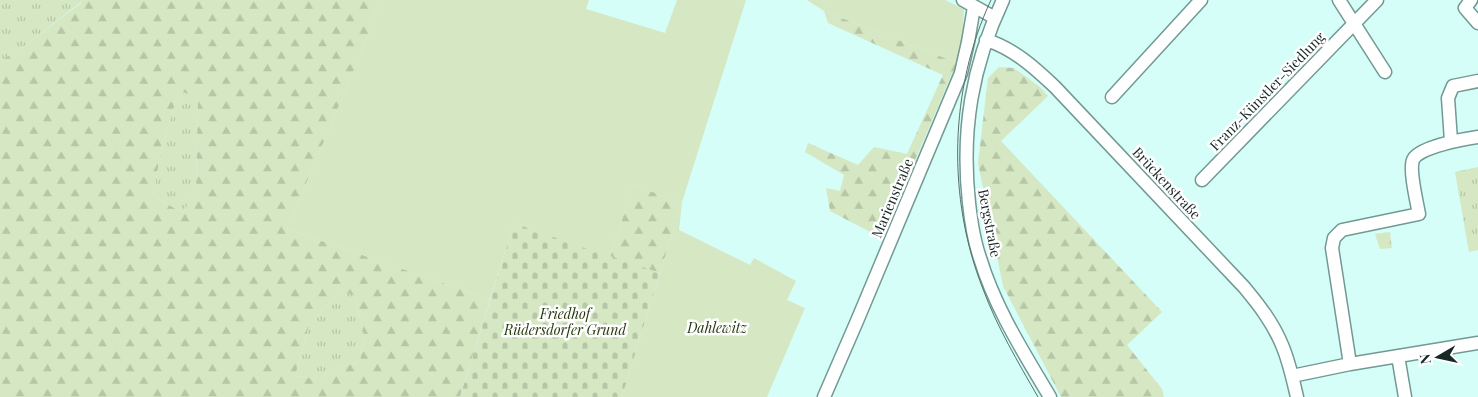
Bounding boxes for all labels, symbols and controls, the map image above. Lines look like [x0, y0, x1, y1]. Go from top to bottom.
street label: Franz-Künstler-Siedlung [1205, 27, 1329, 155]
street label: Brückenstraße [1129, 143, 1205, 223]
street label: Marienstraße [867, 155, 917, 241]
street label: Bergstraße [974, 187, 1006, 259]
park label: Friedhof Rüdersdorfer Grund [503, 304, 626, 339]
park label: Dahlewitz [686, 318, 748, 337]
north arrow [1413, 332, 1463, 382]
text: N [1414, 353, 1435, 366]

